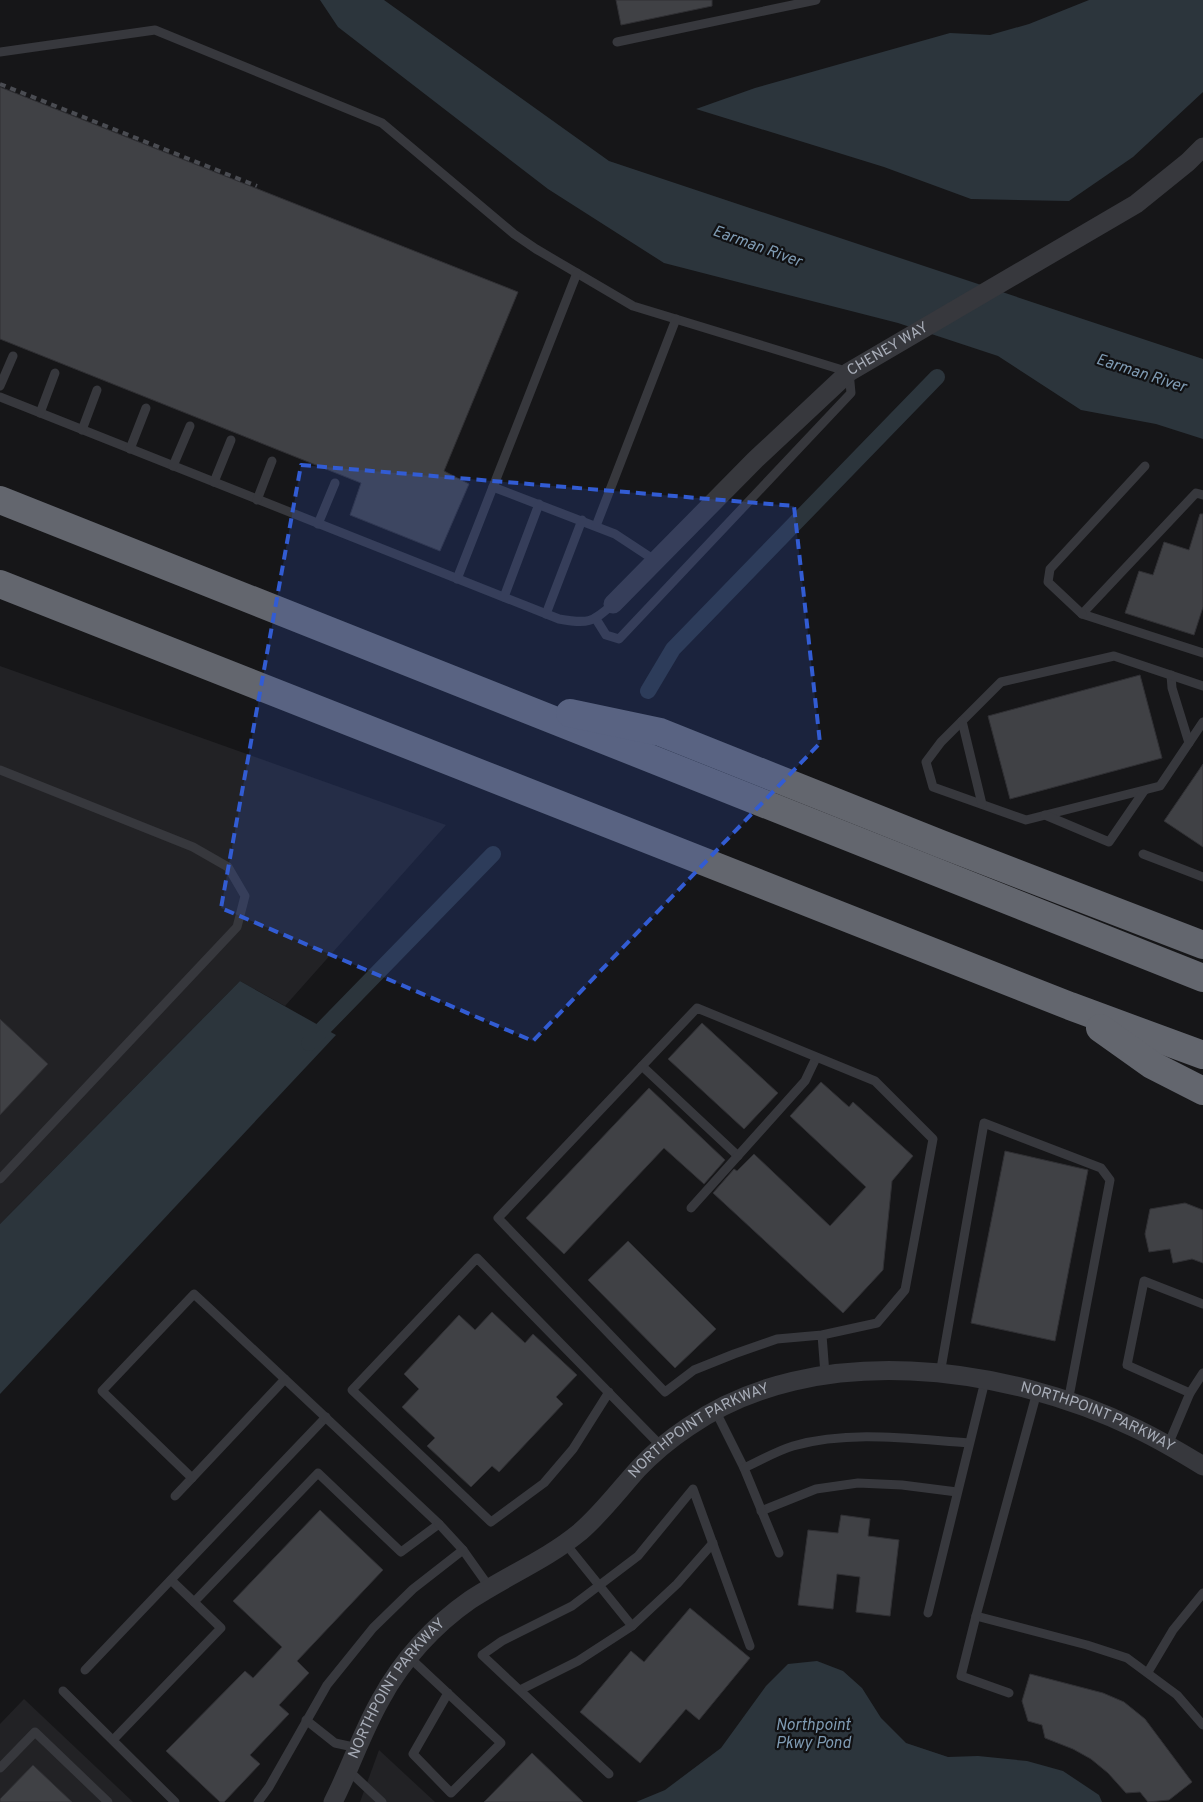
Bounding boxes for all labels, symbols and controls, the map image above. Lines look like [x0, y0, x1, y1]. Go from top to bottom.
water label: Earman River [710, 222, 806, 273]
street label: CHENEY WAY [844, 318, 932, 380]
water label: Earman River [1093, 350, 1190, 399]
street label: NORTHPOINT PARKWAY [1018, 1378, 1178, 1457]
street label: NORTHPOINT PARKWAY [624, 1379, 772, 1482]
street label: NORTHPOINT PARKWAY [344, 1614, 450, 1762]
water label: Northpoint Pkwy Pond [775, 1716, 852, 1754]

